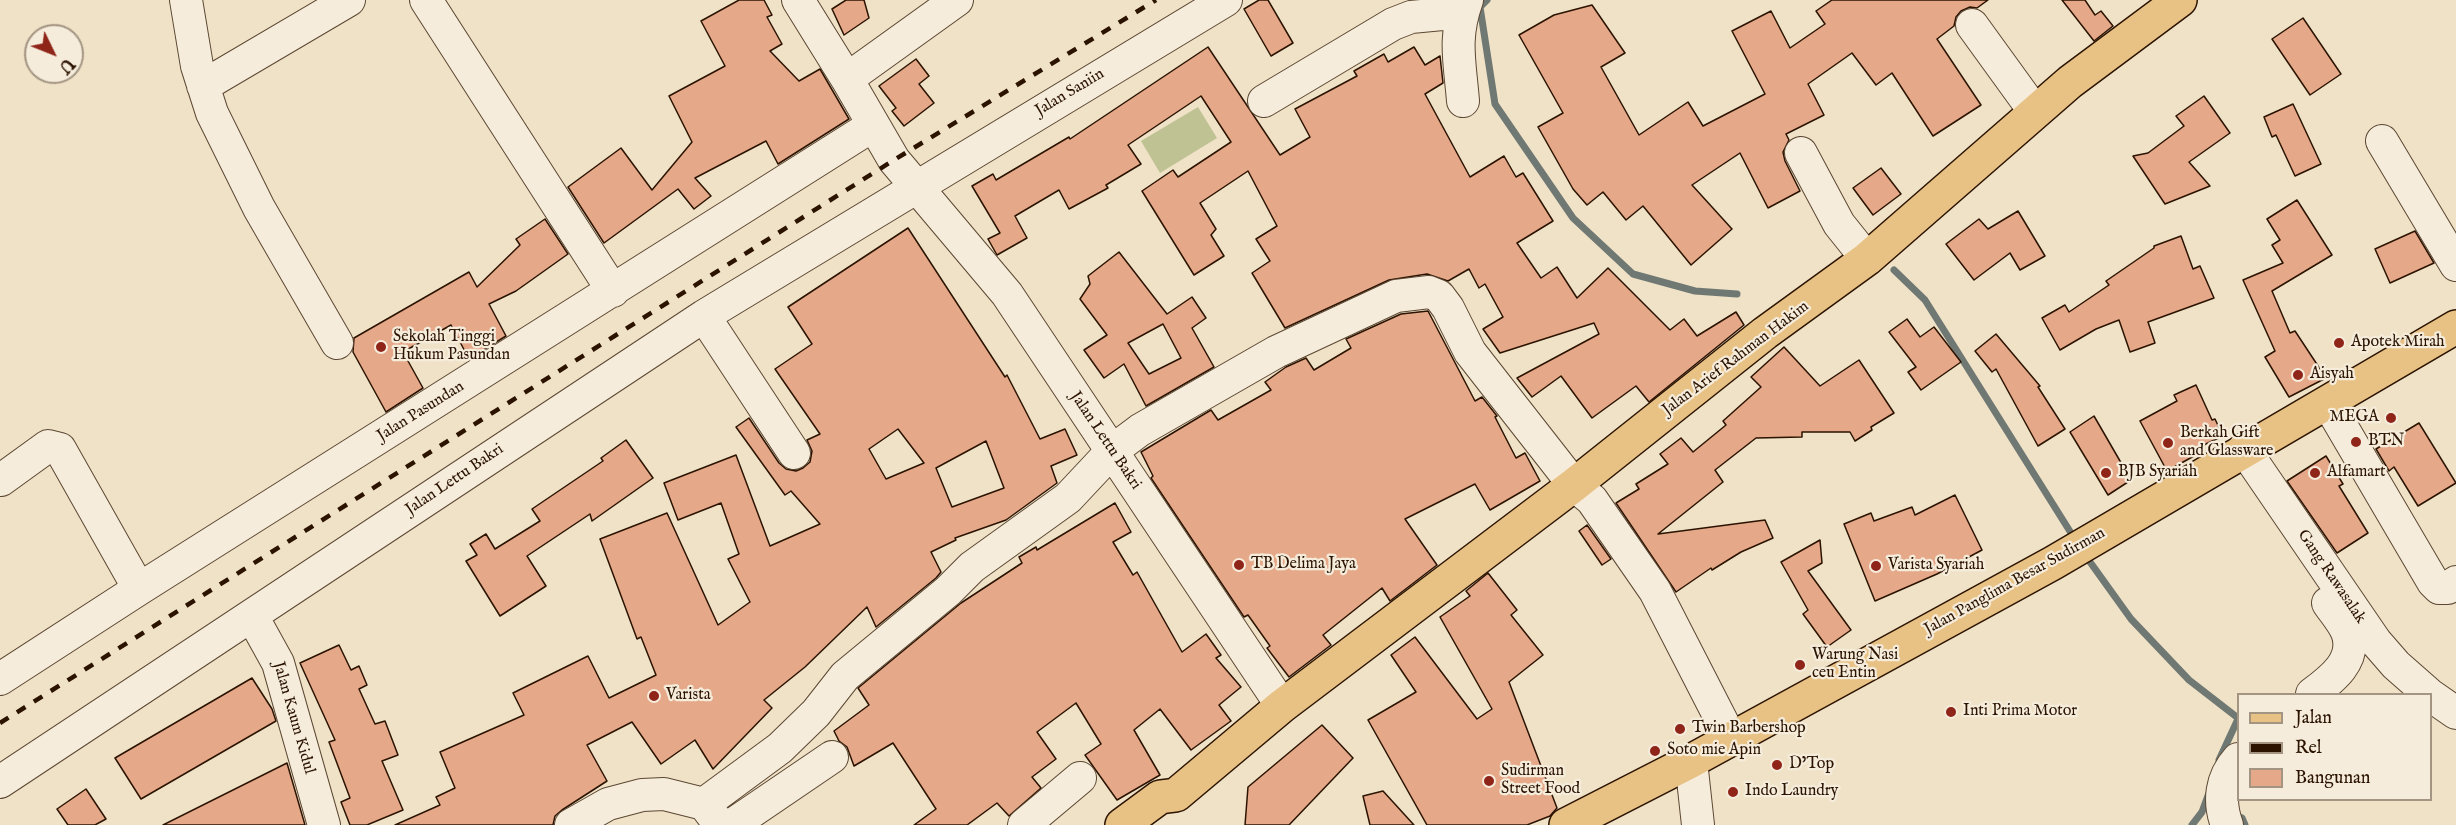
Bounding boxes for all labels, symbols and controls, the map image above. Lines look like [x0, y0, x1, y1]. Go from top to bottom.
north arrow [24, 24, 84, 84]
text: U [54, 53, 78, 77]
street label: Jalan Saniin [1032, 65, 1108, 121]
street label: Jalan Arief Rahman Hakim [1659, 298, 1813, 420]
place label: Sekolah Tinggi Hukum Pasundan [393, 328, 510, 366]
place label: Apotek Mirah [2351, 333, 2445, 353]
marker: Apotek Mirah [2332, 336, 2346, 350]
marker: Sekolah Tinggi Hukum Pasundan [374, 340, 388, 354]
place label: Aisyah [2310, 365, 2354, 385]
marker: Aisyah [2291, 368, 2305, 382]
street label: Jalan Pasundan [374, 378, 468, 446]
street label: Jalan Lettu Bakri [1065, 388, 1145, 494]
place label: MEGA [2329, 408, 2379, 428]
marker: MEGA [2384, 411, 2398, 425]
place label: Berkah Gift and Glassware [2180, 424, 2273, 462]
place label: BTN [2368, 432, 2404, 452]
marker: BTN [2349, 435, 2363, 449]
marker: Berkah Gift and Glassware [2161, 436, 2175, 450]
street label: Jalan Lettu Bakri [402, 440, 508, 520]
place label: BJB Syariah [2118, 463, 2197, 483]
place label: Alfamart [2327, 463, 2386, 483]
marker: BJB Syariah [2099, 466, 2113, 480]
marker: Alfamart [2308, 466, 2322, 480]
street label: Jalan Panglima Besar Sudirman [1921, 524, 2109, 640]
street label: Gang Rawasalak [2293, 526, 2369, 628]
place label: TB Delima Jaya [1251, 555, 1356, 575]
place label: Varista Syariah [1888, 556, 1984, 576]
marker: TB Delima Jaya [1232, 558, 1246, 572]
marker: Varista Syariah [1869, 559, 1883, 573]
place label: Warung Nasi ceu Entin [1812, 646, 1898, 684]
marker: Warung Nasi ceu Entin [1793, 658, 1807, 672]
street label: Jalan Kaum Kidul [268, 660, 318, 776]
place label: Varista [666, 686, 711, 706]
marker: Varista [647, 689, 661, 703]
legend [2237, 693, 2432, 801]
place label: Inti Prima Motor [1963, 702, 2077, 722]
marker: Inti Prima Motor [1944, 705, 1958, 719]
text: Jalan [2295, 707, 2332, 730]
place label: Twin Barbershop [1692, 719, 1806, 739]
marker: Twin Barbershop [1673, 722, 1687, 736]
text: Rel [2295, 737, 2322, 760]
place label: Soto mie Apin [1667, 741, 1761, 761]
marker: Soto mie Apin [1648, 744, 1662, 758]
place label: D’Top [1789, 755, 1834, 775]
marker: D’Top [1770, 758, 1784, 772]
place label: Sudirman Street Food [1501, 762, 1580, 800]
text: Bangunan [2295, 767, 2370, 790]
marker: Sudirman Street Food [1482, 774, 1496, 788]
place label: Indo Laundry [1745, 782, 1838, 802]
marker: Indo Laundry [1726, 785, 1740, 799]

